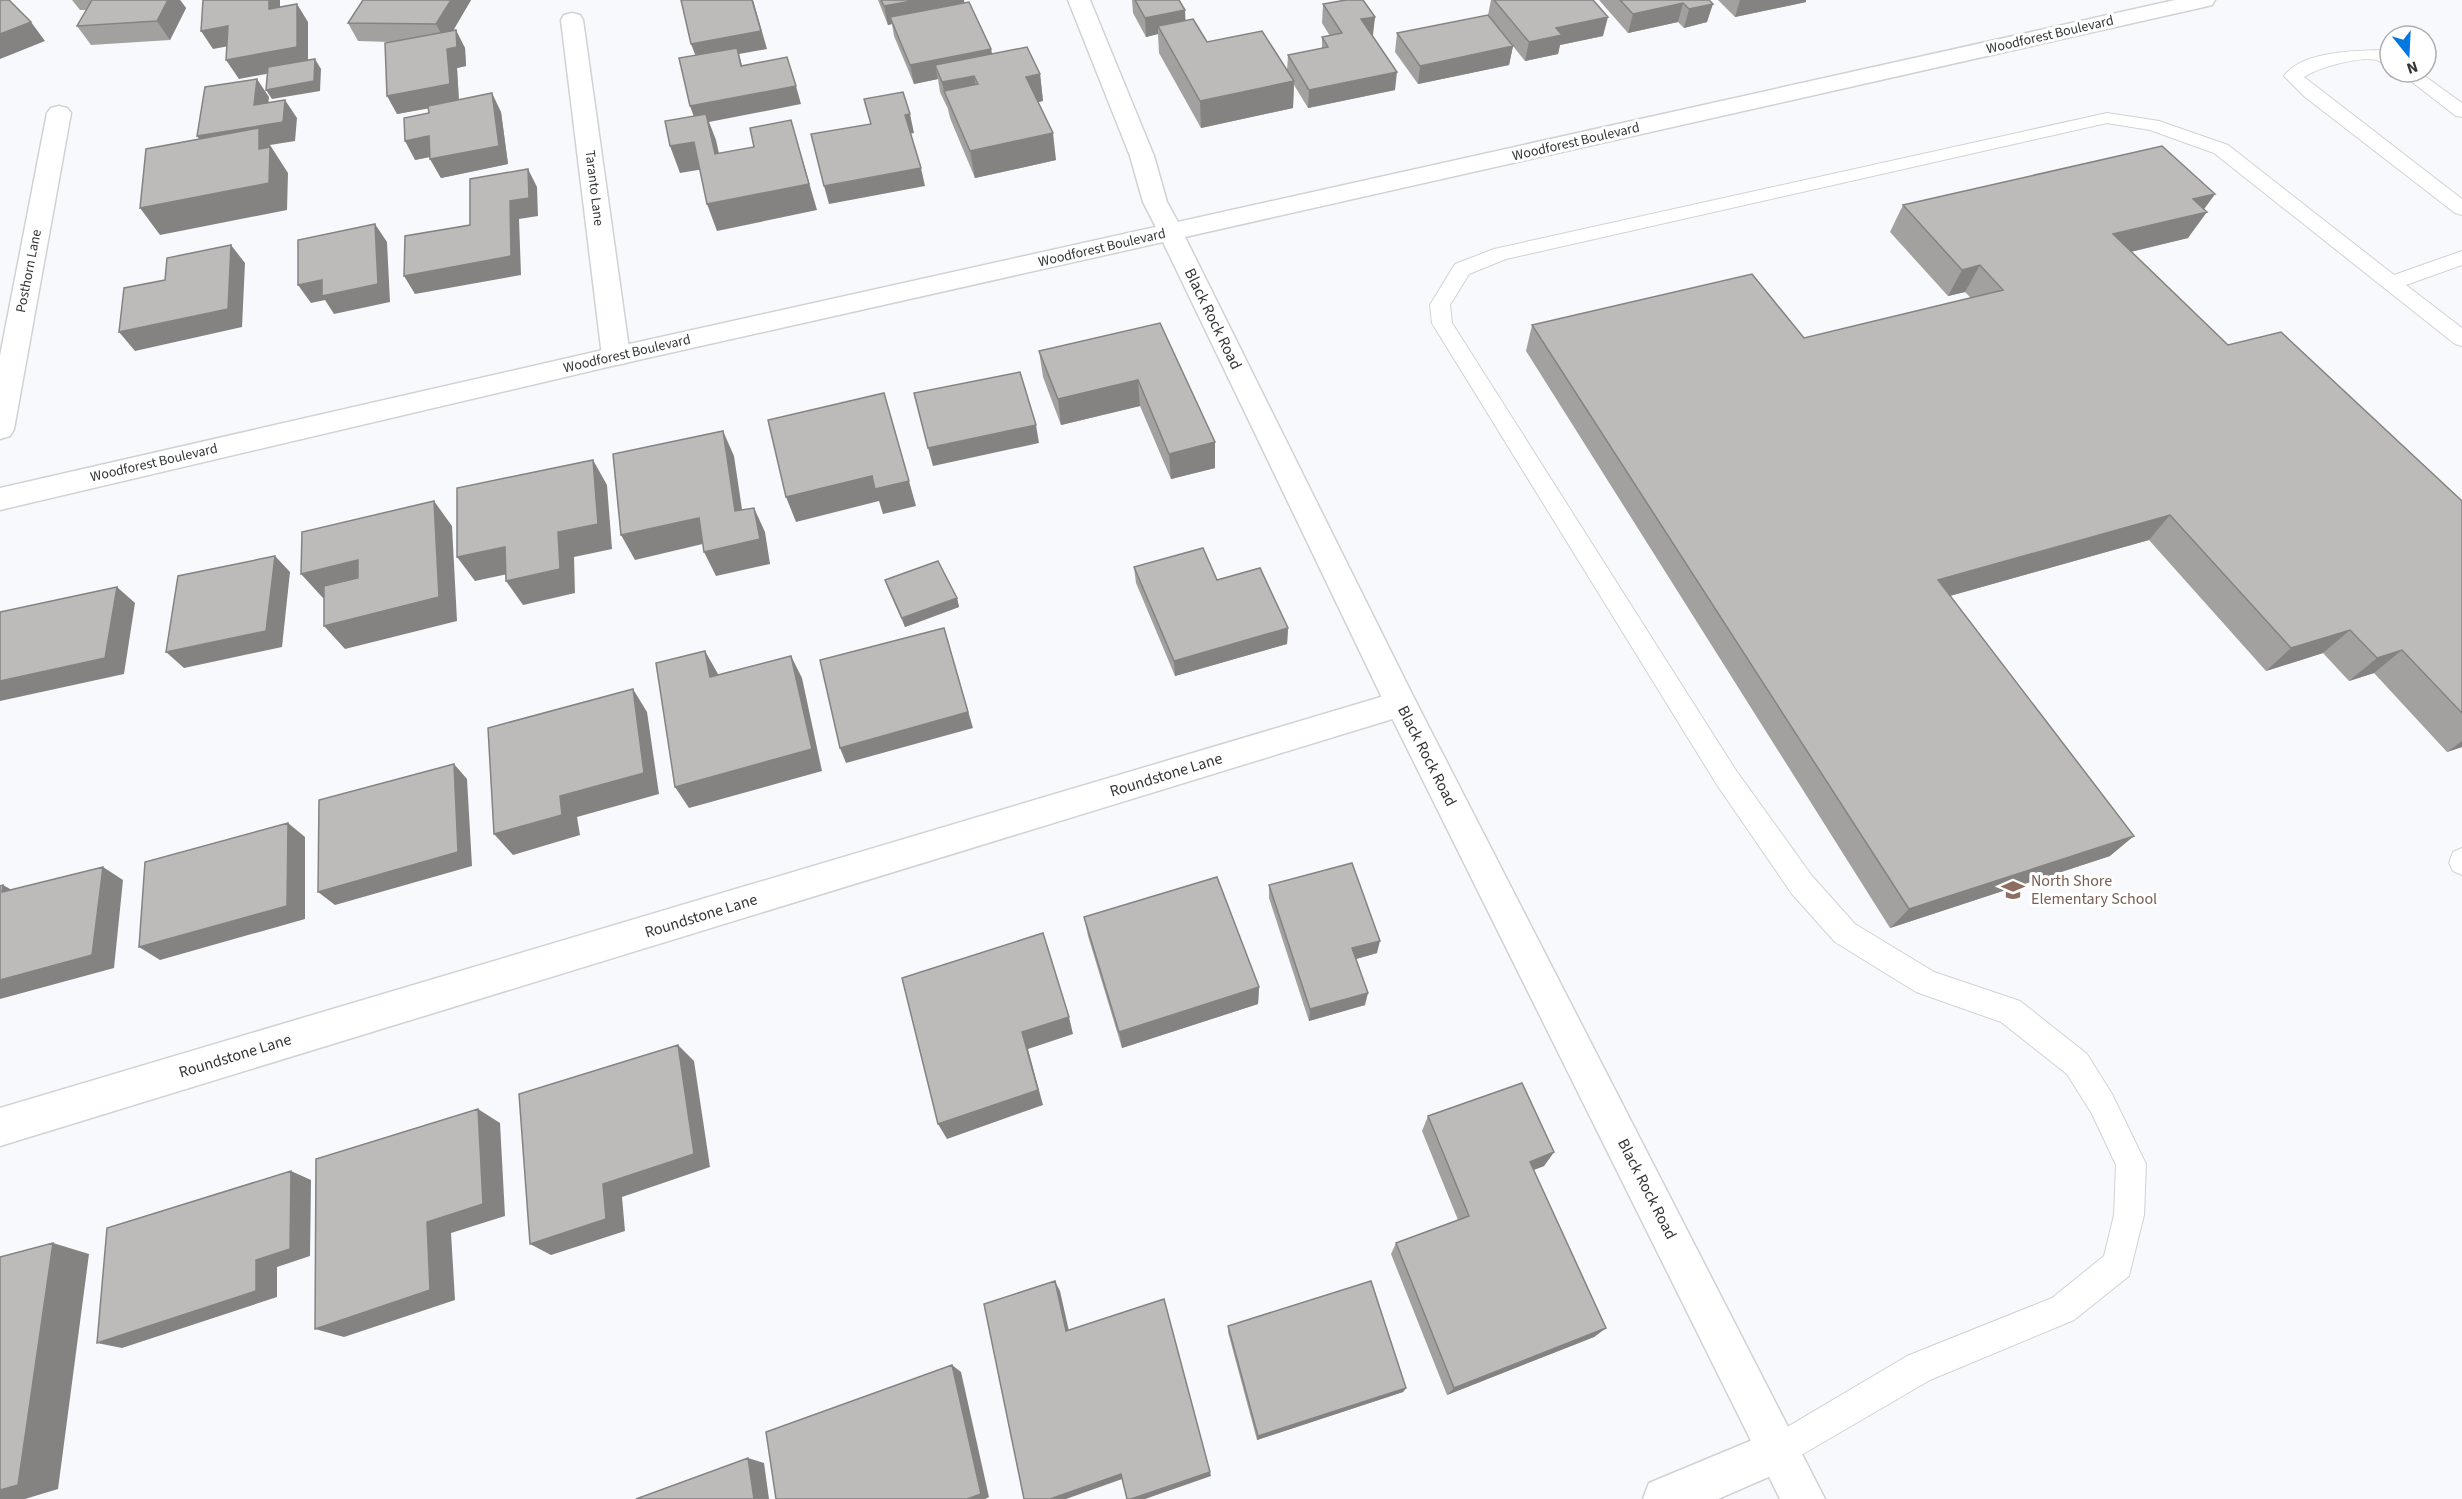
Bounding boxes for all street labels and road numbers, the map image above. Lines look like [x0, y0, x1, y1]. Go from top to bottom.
street label: Woodforest Boulevard [1984, 11, 2116, 59]
street label: Woodforest Boulevard [1510, 118, 1642, 166]
street label: Taranto Lane [579, 149, 609, 227]
street label: Woodforest Boulevard [1036, 224, 1168, 272]
street label: Posthorn Lane [11, 228, 47, 314]
street label: Black Rock Road [1179, 265, 1247, 373]
street label: Woodforest Boulevard [561, 330, 693, 378]
street label: Woodforest Boulevard [88, 439, 220, 487]
street label: Black Rock Road [1392, 702, 1462, 810]
street label: Roundstone Lane [1107, 747, 1225, 803]
street label: Roundstone Lane [642, 888, 760, 944]
street label: Roundstone Lane [176, 1028, 294, 1084]
street label: Black Rock Road [1612, 1135, 1682, 1243]

